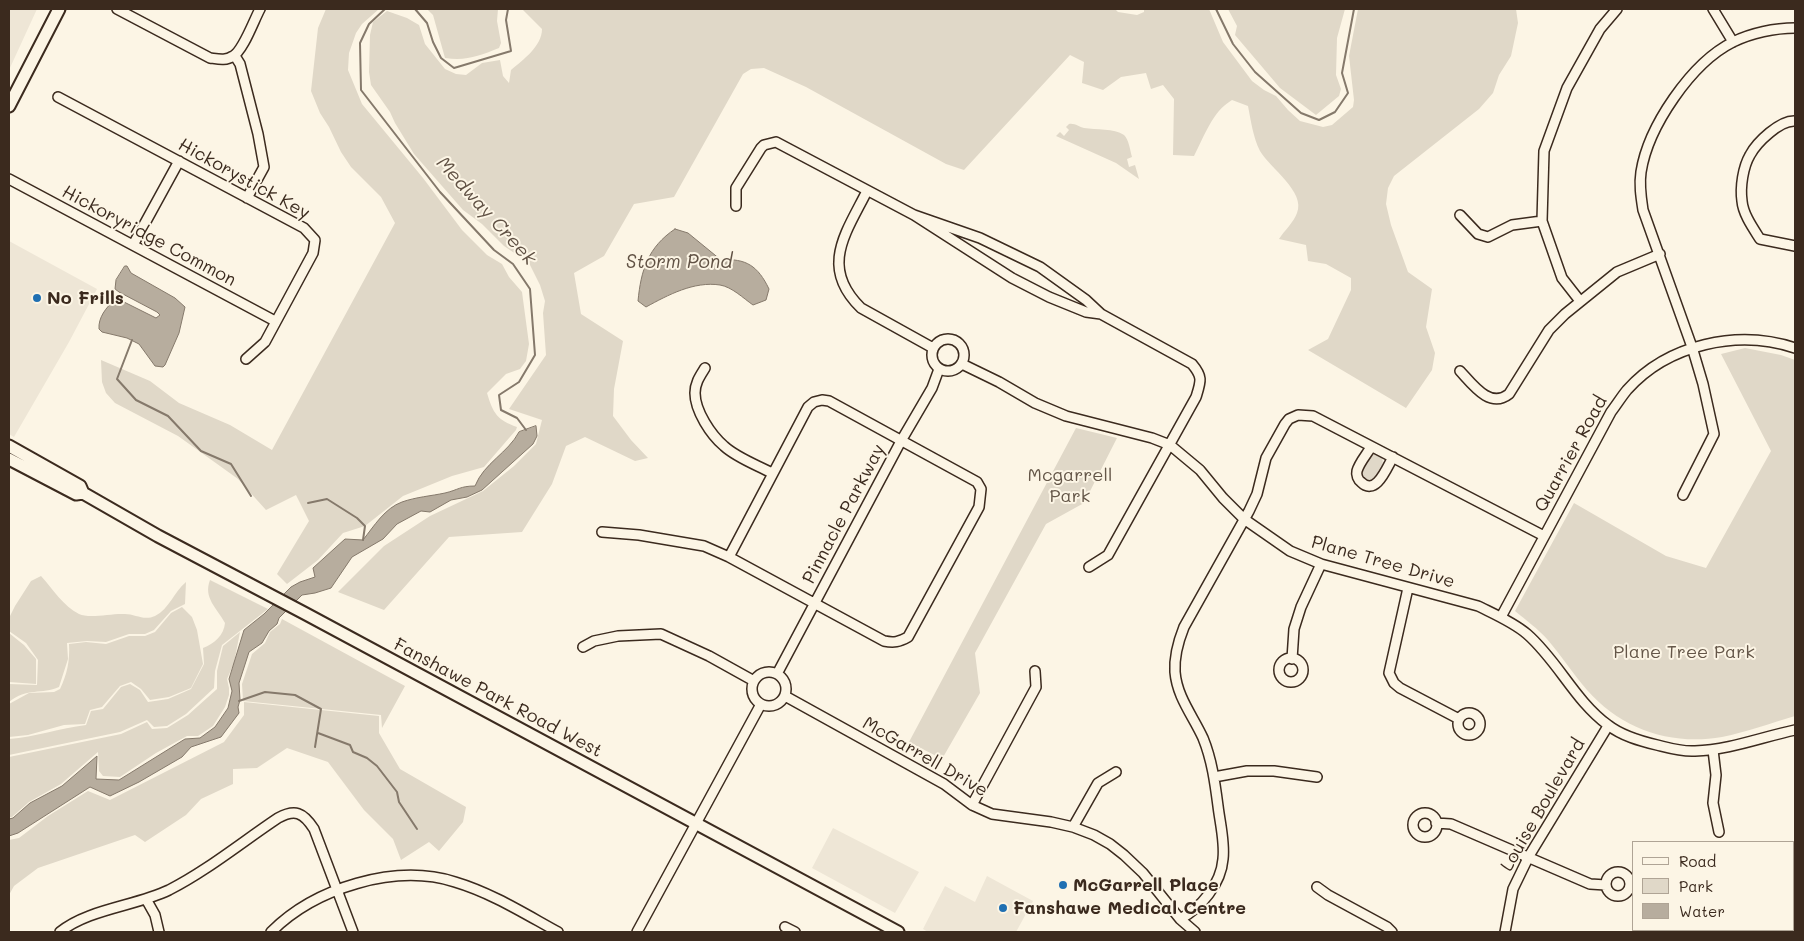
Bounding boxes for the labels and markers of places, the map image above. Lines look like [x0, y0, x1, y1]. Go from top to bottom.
place label: No Frills [47, 287, 124, 309]
marker: No Frills [31, 292, 43, 304]
place label: McGarrell Place [1073, 874, 1219, 896]
marker: McGarrell Place [1057, 879, 1069, 891]
place label: Fanshawe Medical Centre [1013, 897, 1246, 919]
marker: Fanshawe Medical Centre [997, 902, 1009, 914]

